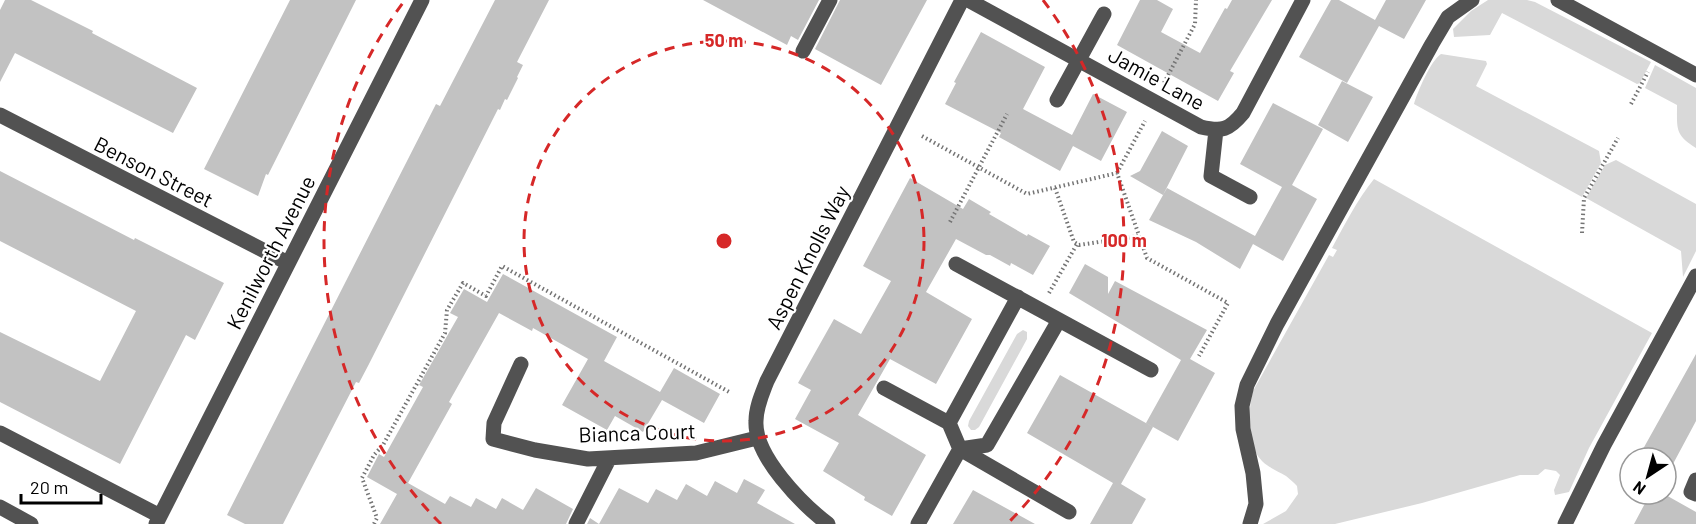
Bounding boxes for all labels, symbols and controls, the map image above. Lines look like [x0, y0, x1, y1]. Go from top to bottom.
text: 50 m [705, 29, 743, 51]
street label: Jamie Lane [1105, 41, 1209, 115]
street label: Benson Street [90, 130, 218, 212]
street label: Kenilworth Avenue [220, 171, 320, 333]
street label: Aspen Knolls Way [760, 181, 854, 333]
text: 100 m [1101, 229, 1147, 251]
centre of rings [714, 231, 734, 251]
street label: Bianca Court [578, 417, 696, 447]
north arrow [1618, 446, 1678, 506]
scale bar [21, 467, 100, 505]
text: 20 m [30, 476, 68, 498]
text: N [1629, 478, 1649, 499]

